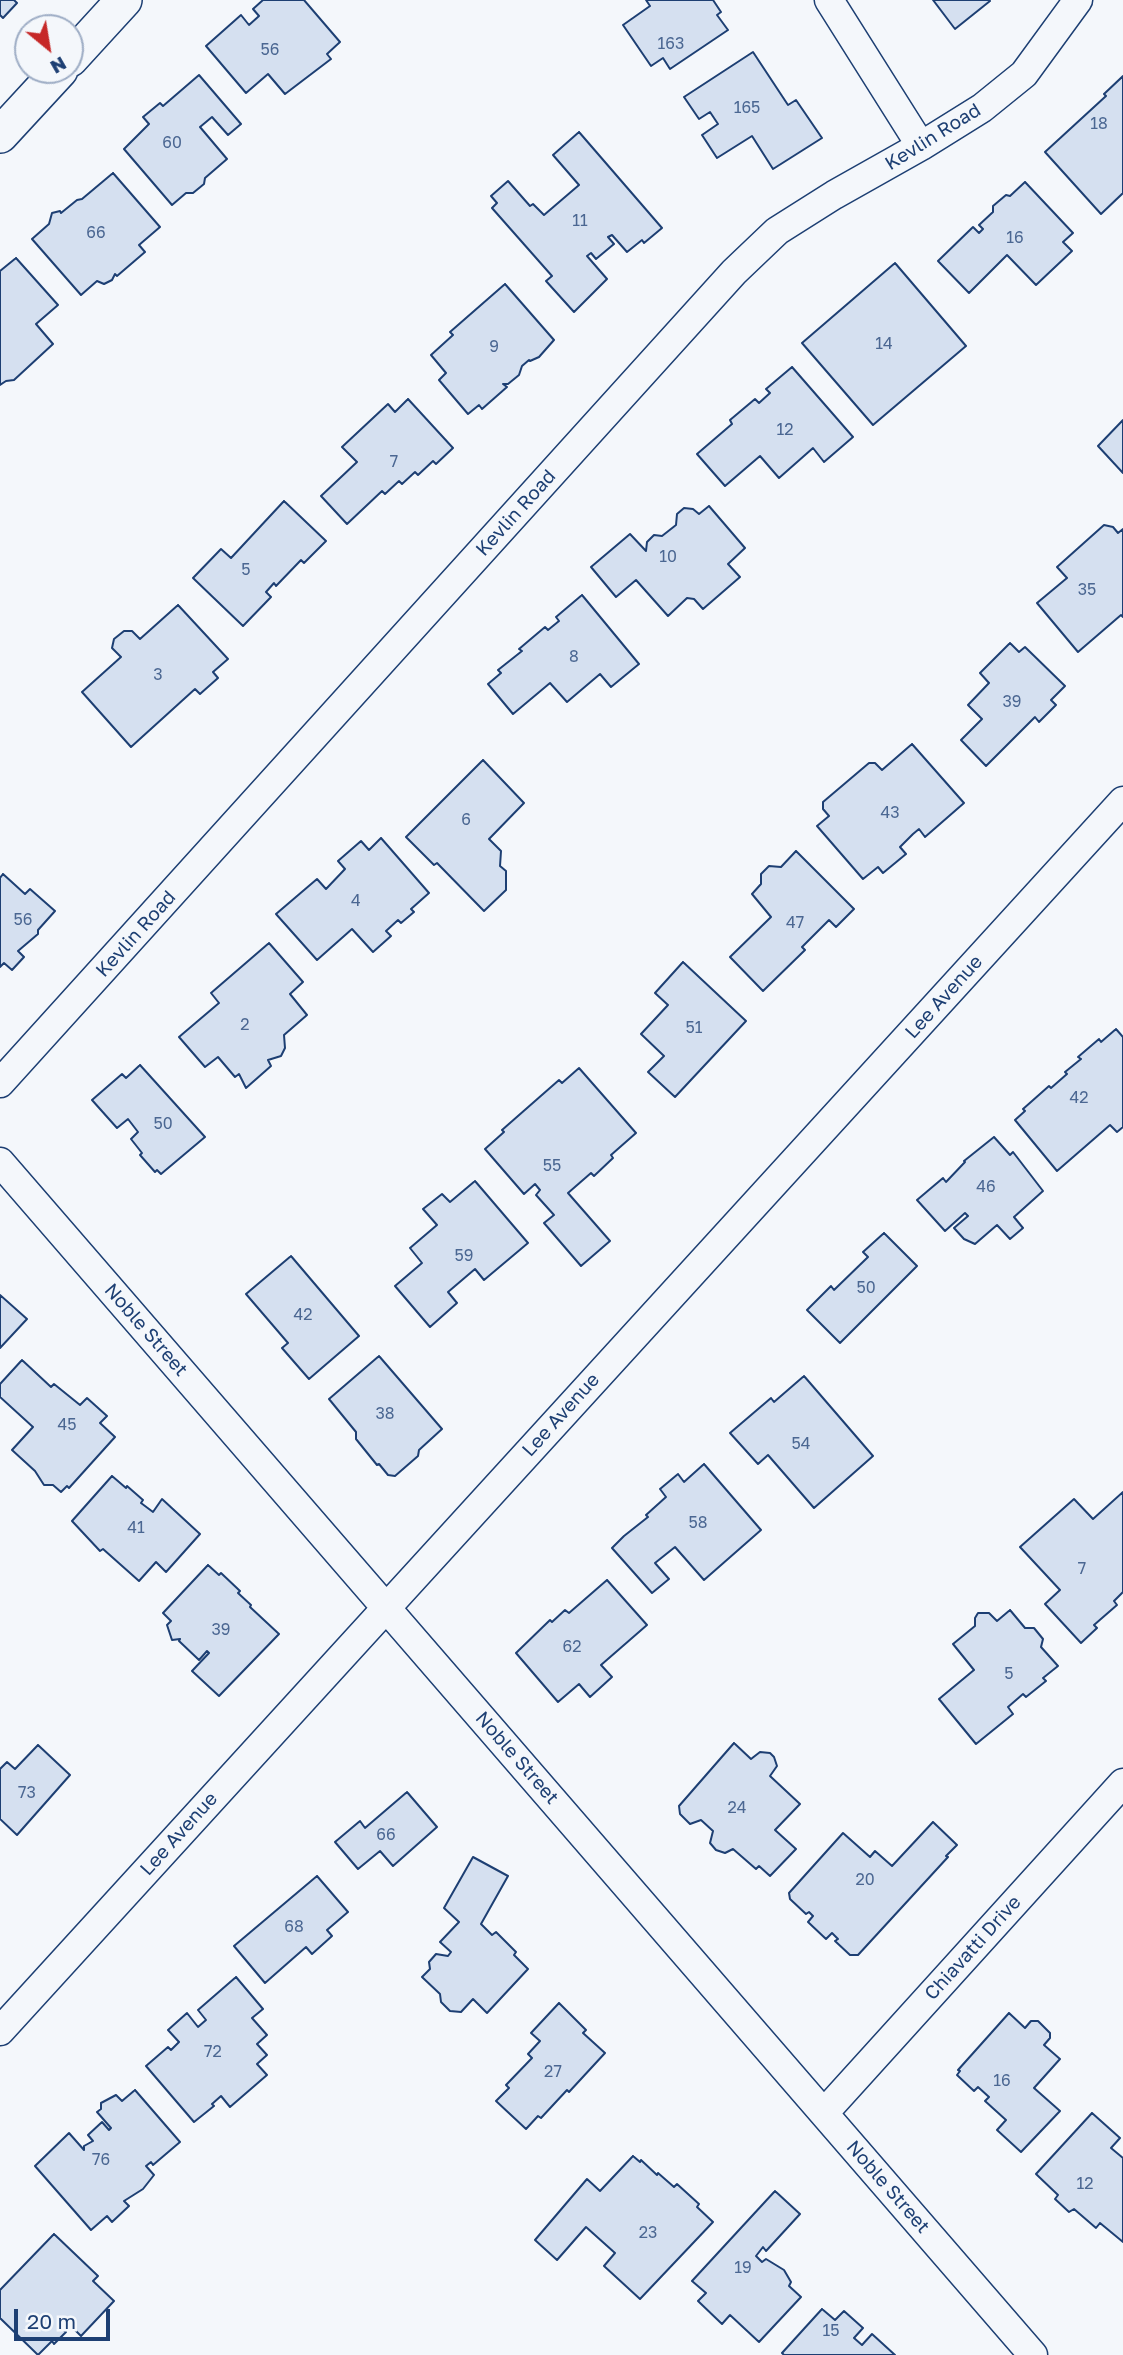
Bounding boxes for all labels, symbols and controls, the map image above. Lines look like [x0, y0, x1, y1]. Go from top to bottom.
north arrow [14, 14, 84, 84]
house number: 163 [658, 34, 684, 54]
house number: 56 [261, 40, 279, 60]
text: N [47, 52, 71, 79]
house number: 165 [734, 98, 760, 118]
street label: Kevlin Road [881, 99, 985, 175]
house number: 18 [1090, 114, 1108, 134]
house number: 60 [162, 133, 182, 153]
house number: 11 [572, 211, 588, 231]
house number: 66 [86, 223, 106, 243]
house number: 16 [1006, 228, 1024, 248]
house number: 14 [875, 334, 893, 354]
house number: 9 [489, 337, 499, 357]
house number: 12 [776, 420, 794, 440]
house number: 7 [390, 452, 398, 472]
street label: Kevlin Road [471, 465, 561, 561]
house number: 10 [659, 547, 677, 567]
house number: 5 [241, 560, 251, 580]
house number: 35 [1078, 580, 1096, 600]
house number: 8 [569, 647, 579, 667]
house number: 3 [153, 665, 163, 685]
house number: 39 [1002, 692, 1022, 712]
house number: 43 [880, 803, 900, 823]
house number: 6 [461, 810, 471, 830]
street label: Kevlin Road [91, 886, 181, 982]
house number: 4 [351, 891, 361, 911]
house number: 56 [14, 910, 32, 930]
house number: 47 [786, 913, 804, 933]
street label: Lee Avenue [901, 951, 987, 1043]
house number: 2 [240, 1015, 250, 1035]
house number: 51 [685, 1018, 703, 1038]
house number: 42 [1069, 1088, 1089, 1108]
house number: 50 [153, 1114, 173, 1134]
house number: 55 [543, 1156, 561, 1176]
house number: 46 [976, 1177, 996, 1197]
house number: 59 [455, 1246, 473, 1266]
house number: 50 [856, 1278, 876, 1298]
street label: Noble Street [100, 1279, 192, 1381]
house number: 42 [293, 1305, 313, 1325]
street label: Lee Avenue [518, 1369, 604, 1461]
house number: 38 [375, 1404, 395, 1424]
house number: 45 [57, 1415, 77, 1435]
house number: 54 [791, 1434, 811, 1454]
house number: 58 [688, 1513, 708, 1533]
house number: 41 [127, 1518, 145, 1538]
house number: 7 [1078, 1559, 1086, 1579]
house number: 39 [211, 1620, 231, 1640]
house number: 62 [563, 1637, 581, 1657]
house number: 5 [1004, 1664, 1014, 1684]
street label: Noble Street [471, 1707, 563, 1809]
house number: 73 [18, 1783, 36, 1803]
street label: Lee Avenue [136, 1788, 222, 1880]
house number: 24 [727, 1798, 747, 1818]
house number: 66 [376, 1825, 396, 1845]
house number: 20 [855, 1870, 875, 1890]
street label: Chiavatti Drive [920, 1891, 1026, 2005]
house number: 68 [284, 1917, 304, 1937]
house number: 72 [204, 2042, 222, 2062]
house number: 27 [544, 2062, 562, 2082]
house number: 16 [993, 2071, 1011, 2091]
street label: Noble Street [842, 2136, 934, 2238]
house number: 76 [92, 2150, 110, 2170]
house number: 12 [1076, 2174, 1094, 2194]
house number: 23 [639, 2223, 657, 2243]
house number: 19 [734, 2258, 752, 2278]
scale bar [18, 2296, 114, 2340]
text: 20 m [27, 2308, 76, 2334]
house number: 15 [822, 2321, 840, 2341]

